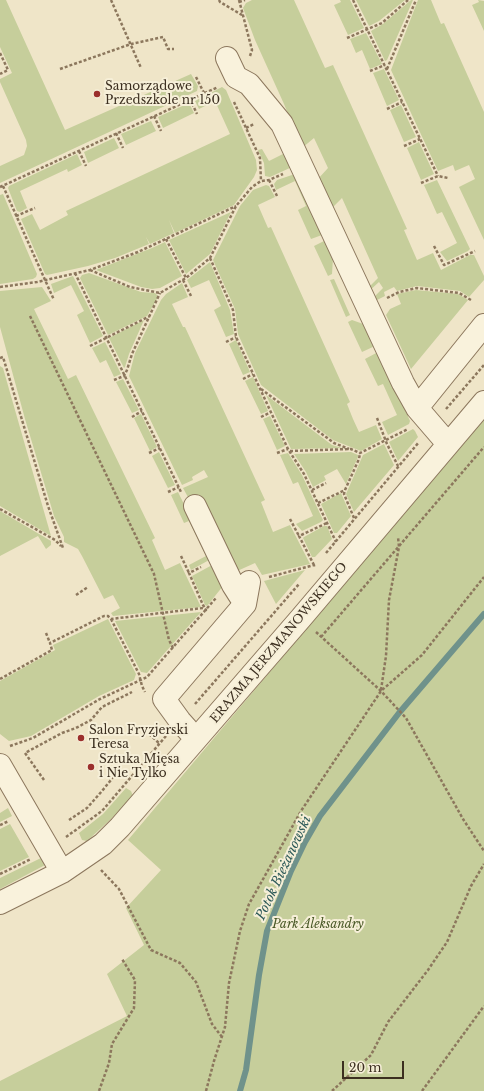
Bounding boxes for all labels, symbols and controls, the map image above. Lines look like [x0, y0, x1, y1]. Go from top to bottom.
place label: Samorządowe Przedszkole nr 150 [105, 80, 220, 108]
marker: Samorządowe Przedszkole nr 150 [92, 89, 102, 99]
street label: ERAZMA JERZMANOWSKIEGO [208, 560, 350, 726]
place label: Salon Fryzjerski Teresa [89, 724, 188, 752]
marker: Salon Fryzjerski Teresa [76, 733, 86, 743]
place label: Sztuka Mięsa i Nie Tylko [99, 753, 180, 781]
marker: Sztuka Mięsa i Nie Tylko [86, 762, 96, 772]
water label: Potok Bieżanowski [253, 814, 315, 922]
park label: Park Aleksandry [272, 918, 364, 932]
scale bar [344, 1053, 406, 1079]
text: 20 m [349, 1060, 381, 1075]

